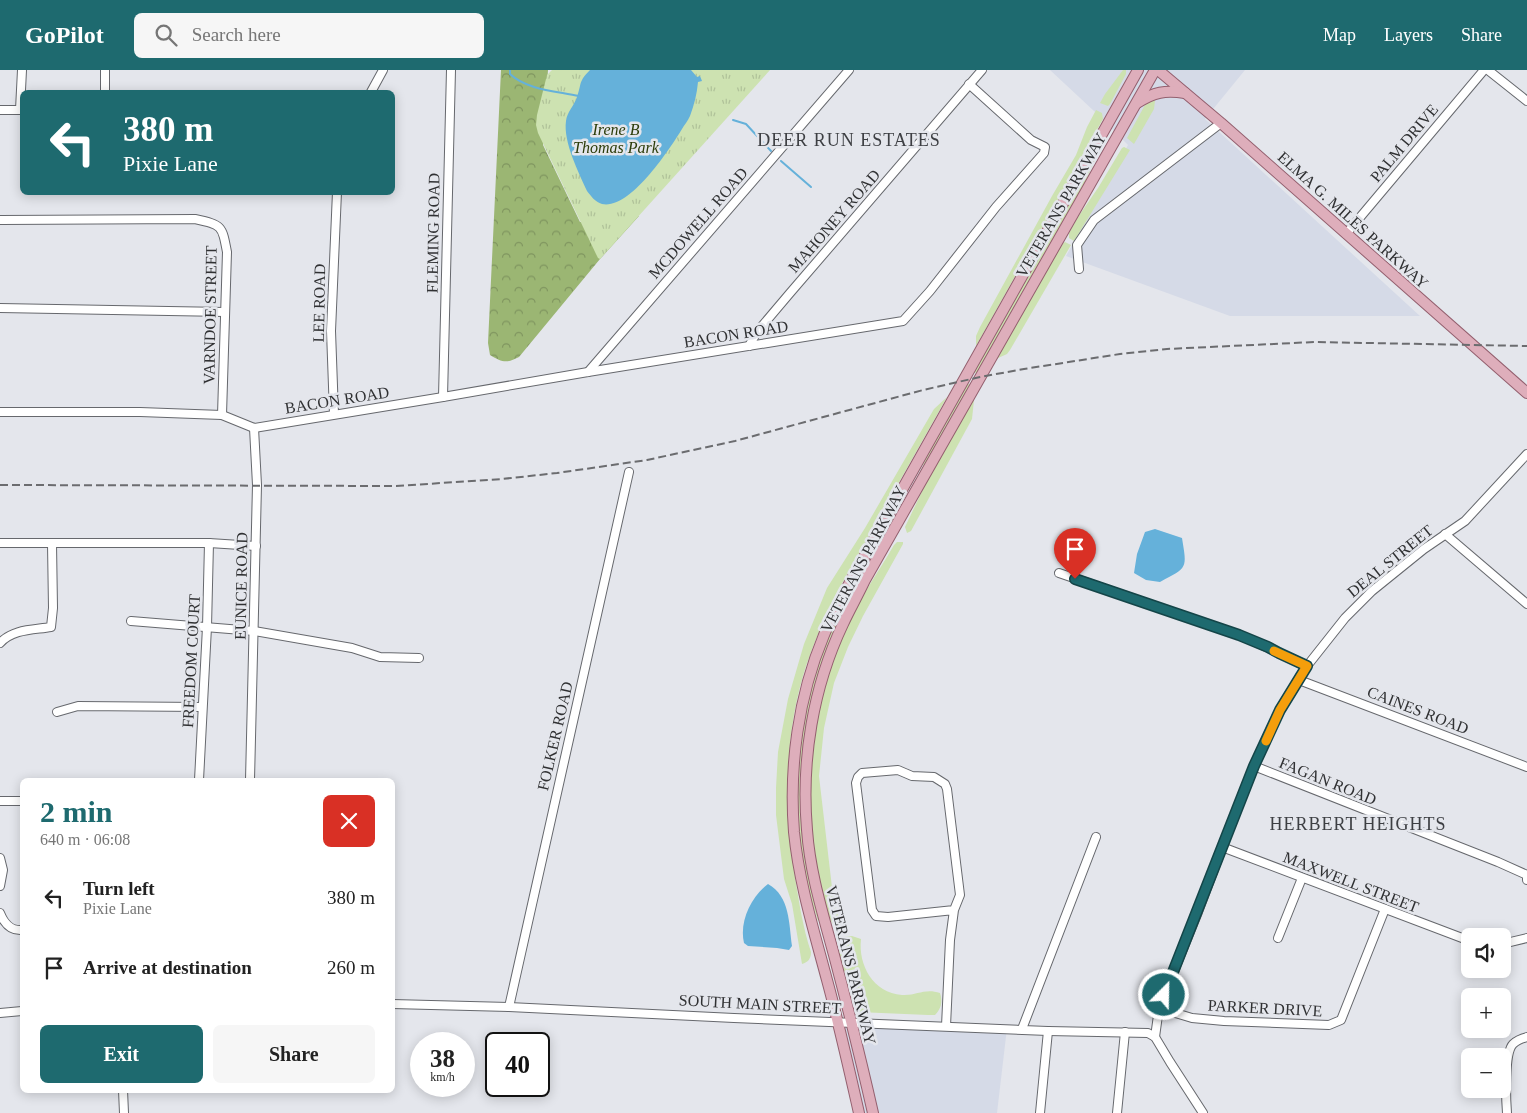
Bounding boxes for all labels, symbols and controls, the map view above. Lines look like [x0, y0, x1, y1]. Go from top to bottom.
search box [134, 13, 484, 58]
icon: search [152, 21, 180, 49]
text: GoPilot [25, 22, 104, 48]
text: Search here [192, 24, 281, 45]
text: Map [1323, 25, 1356, 45]
text: Layers [1384, 25, 1433, 45]
text: Share [1461, 25, 1502, 45]
street label: PALM DRIVE [1367, 101, 1441, 185]
icon: left [40, 110, 105, 175]
text: 380 m [123, 110, 213, 149]
park label: Irene B Thomas Park [573, 121, 660, 156]
street label: VETERANS PARKWAY [1013, 129, 1110, 280]
district label: DEER RUN ESTATES [757, 130, 941, 150]
street label: ELMA G. MILES PARKWAY [1274, 148, 1432, 292]
text: Pixie Lane [123, 151, 218, 176]
street label: MCDOWELL ROAD [645, 164, 751, 282]
street label: MAHONEY ROAD [785, 166, 883, 276]
street label: FLEMING ROAD [423, 173, 443, 293]
street label: VARNDOE STREET [200, 245, 220, 385]
street label: LEE ROAD [310, 264, 328, 342]
street label: BACON ROAD [683, 317, 789, 351]
street label: BACON ROAD [284, 383, 390, 417]
street label: VETERANS PARKWAY [817, 482, 909, 635]
street label: DEAL STREET [1344, 521, 1436, 601]
pin [1054, 528, 1096, 579]
street label: EUNICE ROAD [232, 532, 250, 640]
icon: arrive [1061, 535, 1089, 563]
street label: FREEDOM COURT [179, 594, 203, 728]
street label: FOLKER ROAD [534, 680, 576, 792]
street label: CAINES ROAD [1365, 683, 1471, 737]
street label: FAGAN ROAD [1277, 754, 1379, 808]
text: 2 min [40, 795, 113, 828]
button: close [323, 795, 375, 847]
district label: HERBERT HEIGHTS [1269, 814, 1447, 834]
text: 640 m · 06:08 [40, 831, 130, 848]
street label: MAXWELL STREET [1281, 848, 1421, 916]
text: Turn left [83, 878, 155, 899]
icon: left [40, 884, 68, 912]
street label: VETERANS PARKWAY [823, 884, 879, 1047]
text: 380 m [327, 887, 375, 908]
text: Pixie Lane [83, 900, 152, 917]
map controls [1461, 928, 1511, 1098]
button: sound [1461, 928, 1511, 978]
icon: arrive [40, 954, 68, 982]
text: Arrive at destination [83, 957, 252, 978]
text: 260 m [327, 957, 375, 978]
position arrow [1137, 968, 1189, 1020]
button: + [1461, 988, 1511, 1038]
street label: SOUTH MAIN STREET [678, 991, 842, 1017]
street label: PARKER DRIVE [1207, 997, 1323, 1019]
button: Exit [40, 1025, 203, 1083]
button: Share [213, 1025, 375, 1083]
speed limit sign: 40 [485, 1032, 550, 1097]
text: 38 [430, 1045, 455, 1072]
button: − [1461, 1048, 1511, 1098]
text: km/h [430, 1070, 455, 1084]

